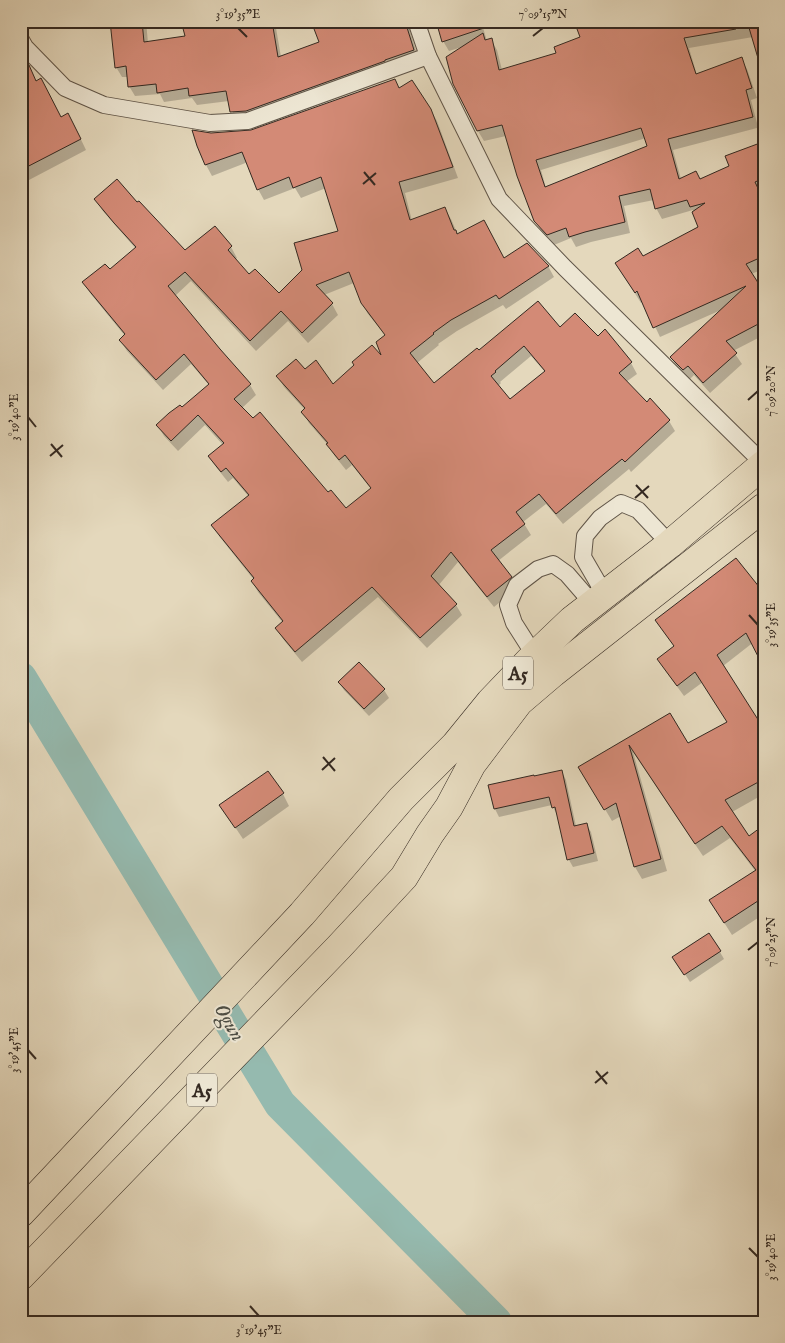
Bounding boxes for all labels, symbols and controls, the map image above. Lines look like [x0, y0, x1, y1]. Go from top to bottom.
text: 3°19'35"E [216, 7, 260, 22]
text: 7°09'15"N [518, 7, 568, 22]
text: 7°09'20"N [764, 365, 779, 417]
text: 3°19'40"E [7, 393, 22, 441]
text: 3°19'35"E [764, 603, 779, 647]
road number: A5 [503, 656, 533, 690]
text: 7°09'25"N [764, 916, 779, 967]
water label: Ogun [207, 999, 251, 1047]
text: 3°19'45"E [7, 1027, 22, 1073]
road number: A5 [187, 1074, 217, 1106]
text: 3°19'40"E [764, 1233, 779, 1281]
text: 3°19'45"E [236, 1323, 282, 1338]

